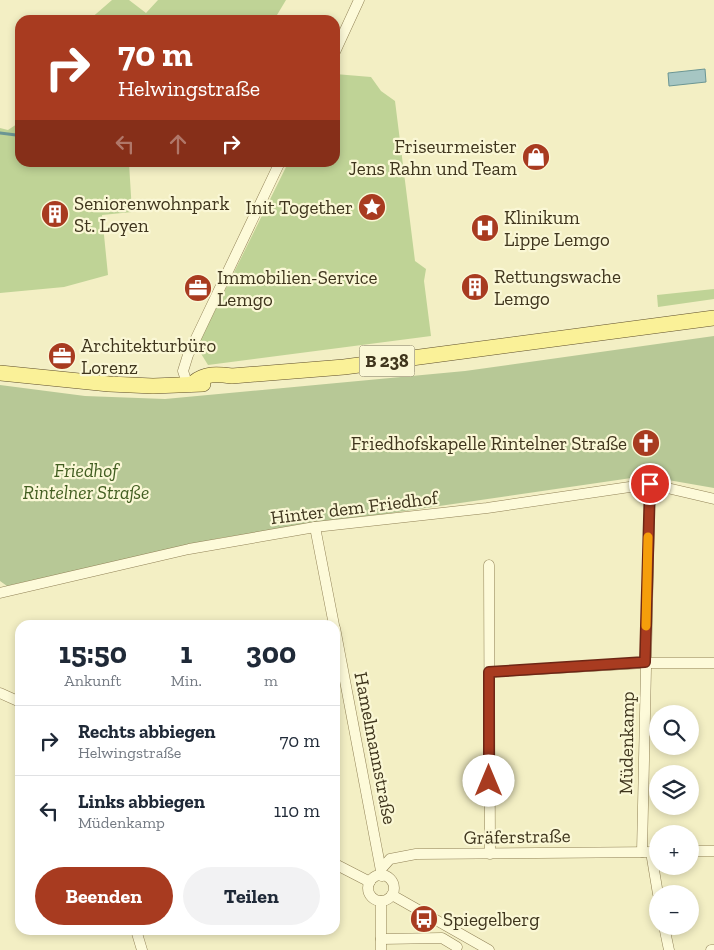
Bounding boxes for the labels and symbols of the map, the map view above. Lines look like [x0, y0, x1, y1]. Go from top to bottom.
place label: Friseurmeister Jens Rahn und Team [349, 135, 518, 180]
shop icon: Friseurmeister Jens Rahn und Team [521, 142, 551, 172]
place label: Seniorenwohnpark St. Loyen [74, 192, 230, 237]
place icon: Init Together [357, 192, 387, 222]
place label: Init Together [245, 196, 353, 219]
building icon: Seniorenwohnpark St. Loyen [40, 199, 70, 229]
place label: Klinikum Lippe Lemgo [504, 206, 610, 251]
hospital icon: Klinikum Lippe Lemgo [470, 213, 500, 243]
place label: Rettungswache Lemgo [494, 265, 621, 310]
place label: Immobilien-Service Lemgo [217, 266, 378, 311]
building icon: Rettungswache Lemgo [460, 272, 490, 302]
office icon: Immobilien-Service Lemgo [183, 273, 213, 303]
place label: Architekturbüro Lorenz [81, 334, 216, 379]
office icon: Architekturbüro Lorenz [47, 341, 77, 371]
road number: B 238 [360, 346, 414, 376]
church icon: Friedhofskapelle Rintelner Straße [631, 428, 661, 458]
place label: Friedhofskapelle Rintelner Straße [351, 432, 627, 455]
park label: Friedhof Rintelner Straße [23, 459, 149, 504]
pin [629, 463, 671, 505]
street label: Hinter dem Friedhof [269, 486, 441, 529]
street label: Hamelmannstraße [349, 670, 402, 826]
street label: Müdenkamp [614, 691, 639, 795]
position arrow [462, 754, 514, 806]
street label: Gräferstraße [463, 824, 571, 849]
bus stop icon: Spiegelberg [409, 904, 439, 934]
place label: Spiegelberg [443, 908, 540, 931]

